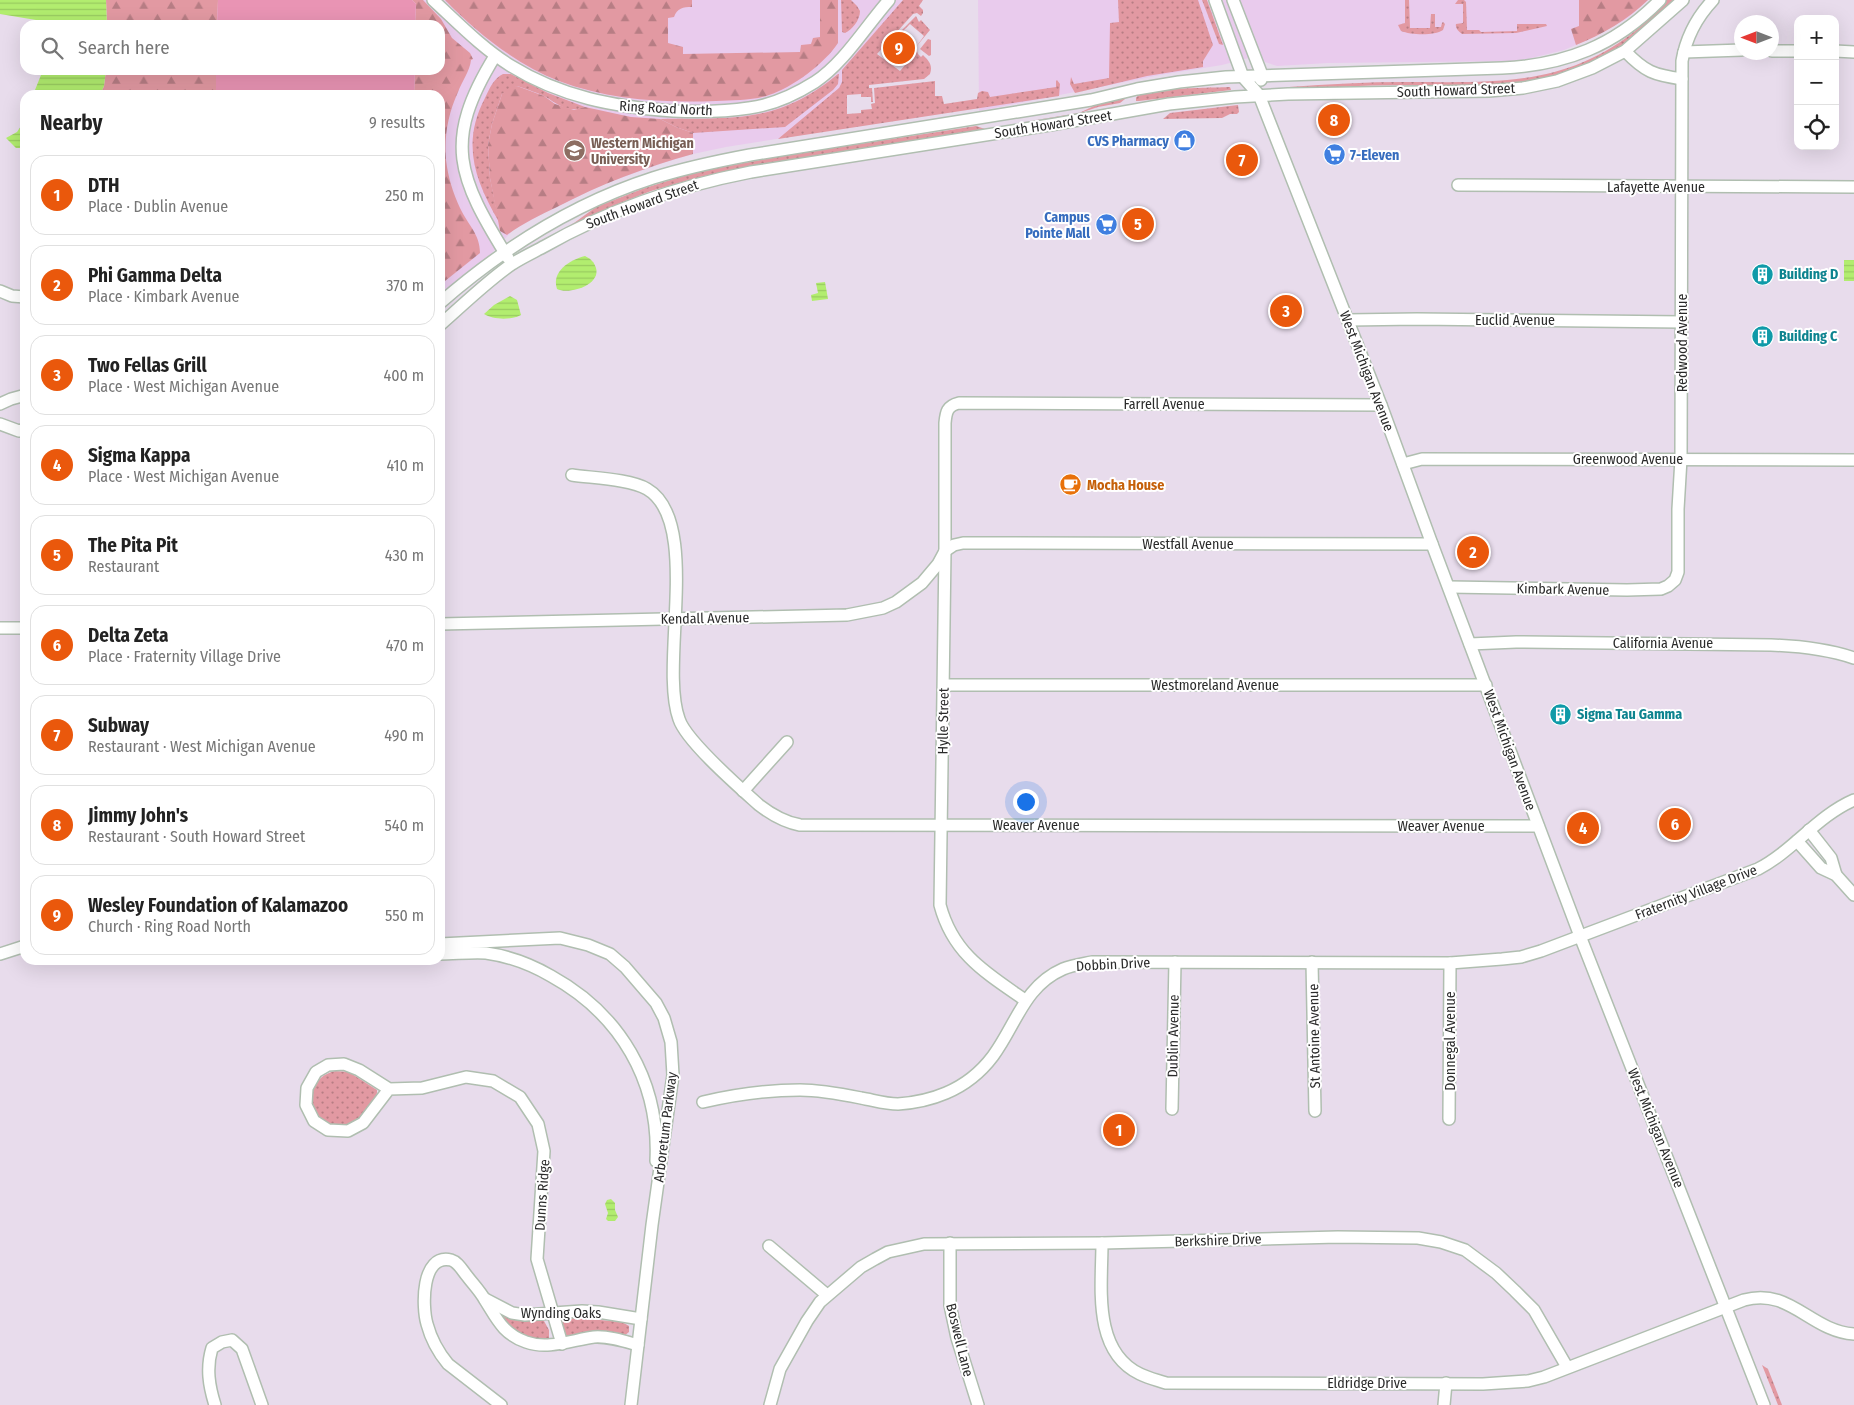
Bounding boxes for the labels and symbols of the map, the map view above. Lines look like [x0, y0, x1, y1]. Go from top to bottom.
north arrow [1734, 15, 1779, 60]
pin: 9 [883, 29, 915, 67]
street label: South Howard Street [1397, 80, 1516, 101]
street label: Ring Road North [619, 98, 713, 119]
pin: 8 [1318, 101, 1350, 139]
street label: South Howard Street [993, 107, 1113, 142]
shop icon: CVS Pharmacy [1173, 129, 1197, 153]
place label: CVS Pharmacy [1087, 133, 1169, 150]
place label: Western Michigan University [591, 135, 694, 168]
school or university icon: Western Michigan University [563, 139, 587, 163]
pin: 7 [1226, 141, 1258, 179]
supermarket icon: 7-Eleven [1322, 143, 1346, 167]
place label: 7-Eleven [1350, 147, 1399, 164]
street label: South Howard Street [584, 176, 701, 233]
street label: Lafayette Avenue [1607, 179, 1705, 196]
pin: 5 [1122, 205, 1154, 243]
place label: Campus Pointe Mall [1025, 209, 1090, 242]
supermarket icon: Campus Pointe Mall [1094, 213, 1118, 237]
building icon: Building D [1751, 262, 1775, 286]
place label: Building D [1779, 266, 1838, 283]
pin: 3 [1270, 292, 1302, 330]
street label: Redwood Avenue [1674, 294, 1691, 392]
street label: West Michigan Avenue [1336, 309, 1397, 434]
street label: Euclid Avenue [1475, 312, 1555, 329]
building icon: Building C [1751, 324, 1775, 348]
place label: Building C [1779, 328, 1838, 345]
street label: Farrell Avenue [1123, 396, 1205, 413]
street label: Greenwood Avenue [1573, 451, 1683, 468]
cafe icon: Mocha House [1059, 473, 1083, 497]
place label: Mocha House [1087, 477, 1164, 494]
pin: 2 [1457, 533, 1489, 571]
street label: Westfall Avenue [1142, 536, 1234, 553]
street label: Kimbark Avenue [1517, 580, 1610, 599]
street label: Kendall Avenue [661, 609, 749, 628]
street label: California Avenue [1613, 635, 1713, 652]
street label: Westmoreland Avenue [1151, 677, 1279, 694]
street label: Hylle Street [934, 687, 953, 754]
street label: West Michigan Avenue [1480, 687, 1539, 813]
building icon: Sigma Tau Gamma [1549, 702, 1573, 726]
place label: Sigma Tau Gamma [1577, 706, 1682, 723]
your location [1013, 789, 1039, 815]
pin: 6 [1659, 805, 1691, 843]
pin: 4 [1567, 809, 1599, 847]
street label: Weaver Avenue [992, 817, 1080, 834]
street label: Weaver Avenue [1397, 818, 1485, 835]
street label: Fraternity Village Drive [1633, 861, 1760, 924]
street label: Dobbin Drive [1076, 954, 1151, 975]
street label: St Antoine Avenue [1305, 984, 1324, 1088]
street label: Donnegal Avenue [1442, 991, 1459, 1091]
street label: Dublin Avenue [1164, 994, 1183, 1078]
street label: West Michigan Avenue [1624, 1066, 1687, 1191]
street label: Arboretum Parkway [650, 1070, 681, 1183]
pin: 1 [1103, 1111, 1135, 1149]
street label: Dunns Ridge [532, 1159, 553, 1231]
street label: Berkshire Drive [1174, 1230, 1262, 1251]
street label: Boswell Lane [942, 1302, 977, 1379]
street label: Wynding Oaks [521, 1305, 601, 1322]
street label: Eldridge Drive [1327, 1375, 1407, 1392]

